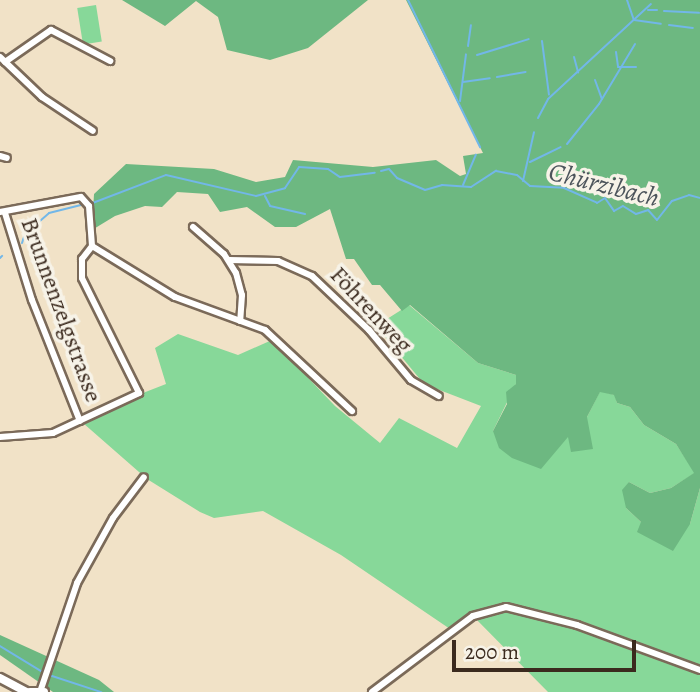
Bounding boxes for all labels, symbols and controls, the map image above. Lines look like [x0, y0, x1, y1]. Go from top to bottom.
water label: Chürzibach [546, 156, 662, 214]
street label: Brunnenzelgstrasse [14, 214, 108, 406]
street label: Föhrenweg [324, 261, 418, 359]
scale bar [455, 626, 639, 670]
text: 200 m [465, 638, 519, 666]

